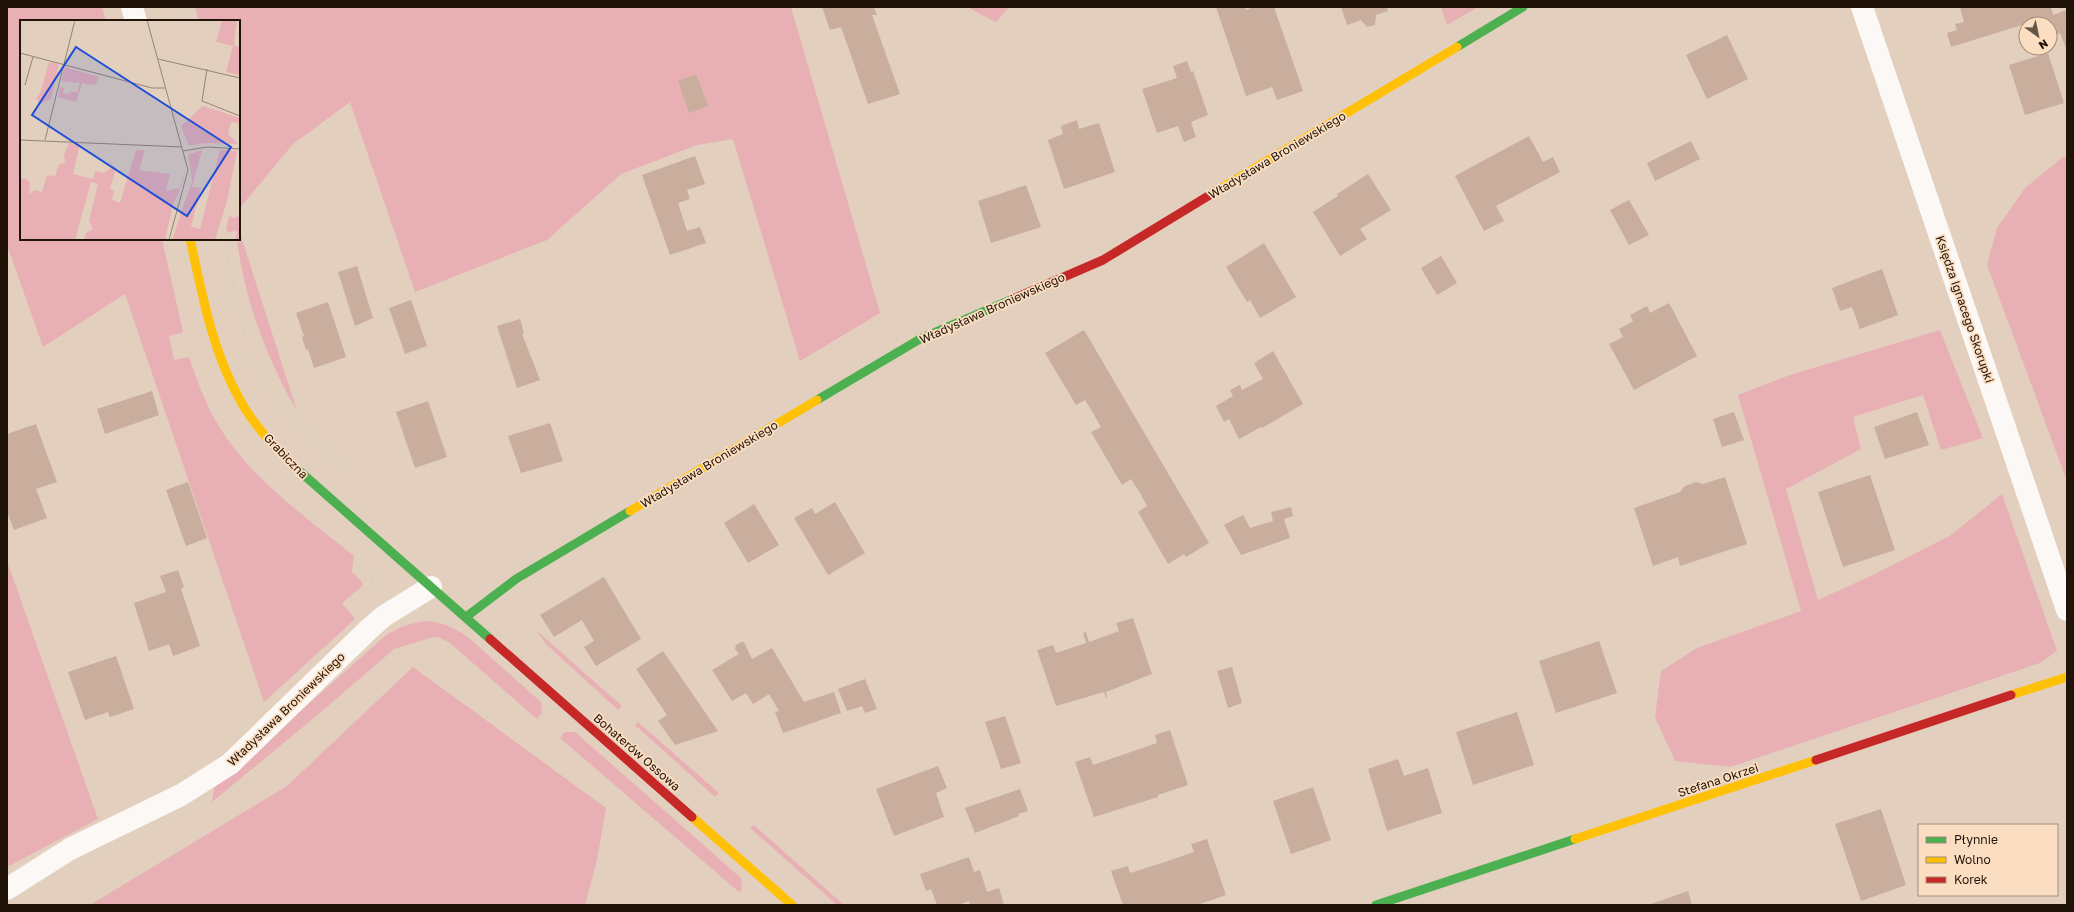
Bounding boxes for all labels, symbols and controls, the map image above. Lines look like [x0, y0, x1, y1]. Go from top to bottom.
north arrow [2018, 16, 2058, 56]
inset map [20, 20, 240, 240]
text: N [2037, 37, 2051, 53]
street label: Władysława Broniewskiego [1206, 108, 1348, 202]
street label: Księdza Ignacego Skorupki [1933, 233, 1997, 385]
street label: Władysława Broniewskiego [917, 269, 1067, 347]
street label: Władysława Broniewskiego [638, 417, 780, 511]
street label: Grabiczna [261, 430, 311, 482]
street label: Władysława Broniewskiego [224, 649, 348, 769]
street label: Bohaterów Ossowa [590, 710, 684, 794]
street label: Stefana Okrzei [1676, 760, 1760, 800]
legend [1918, 824, 2058, 896]
text: Płynnie [1954, 832, 1998, 847]
text: Wolno [1954, 852, 1991, 867]
text: Korek [1954, 872, 1988, 887]

